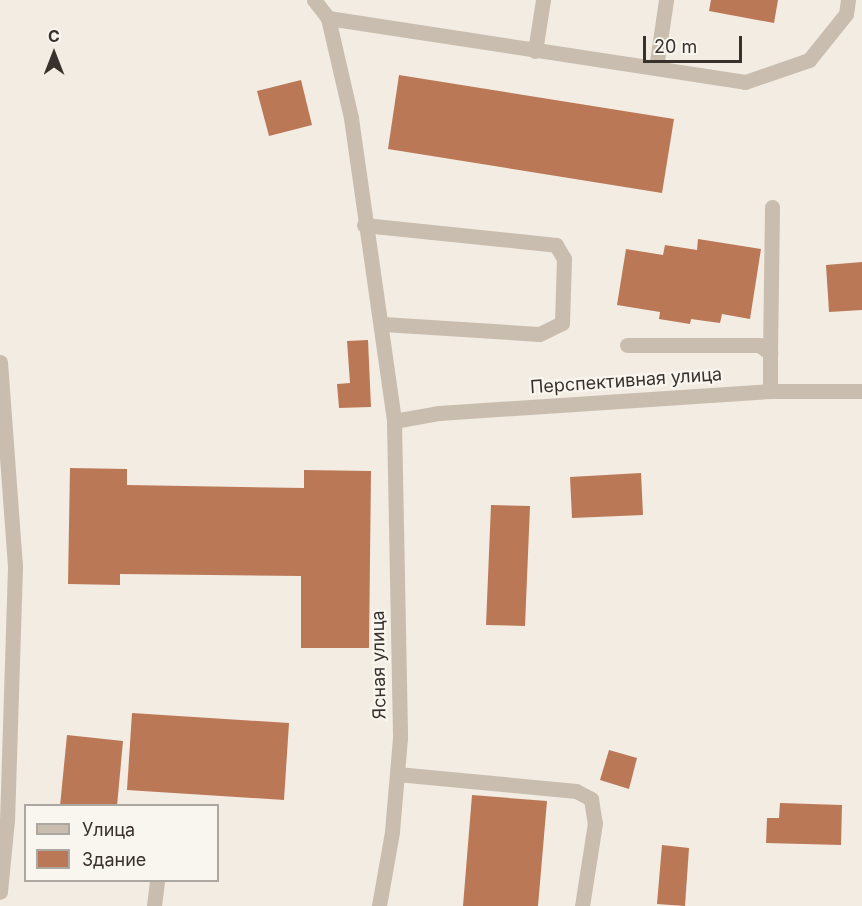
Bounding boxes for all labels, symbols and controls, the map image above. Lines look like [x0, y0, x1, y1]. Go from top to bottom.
north arrow [24, 24, 84, 84]
scale bar [646, 24, 745, 62]
text: С [48, 26, 60, 46]
text: 20 m [654, 36, 697, 57]
street label: Перспективная улица [529, 364, 723, 398]
street label: Ясная улица [367, 610, 391, 720]
legend [24, 804, 219, 882]
text: Улица [82, 819, 135, 840]
text: Здание [82, 849, 146, 870]

